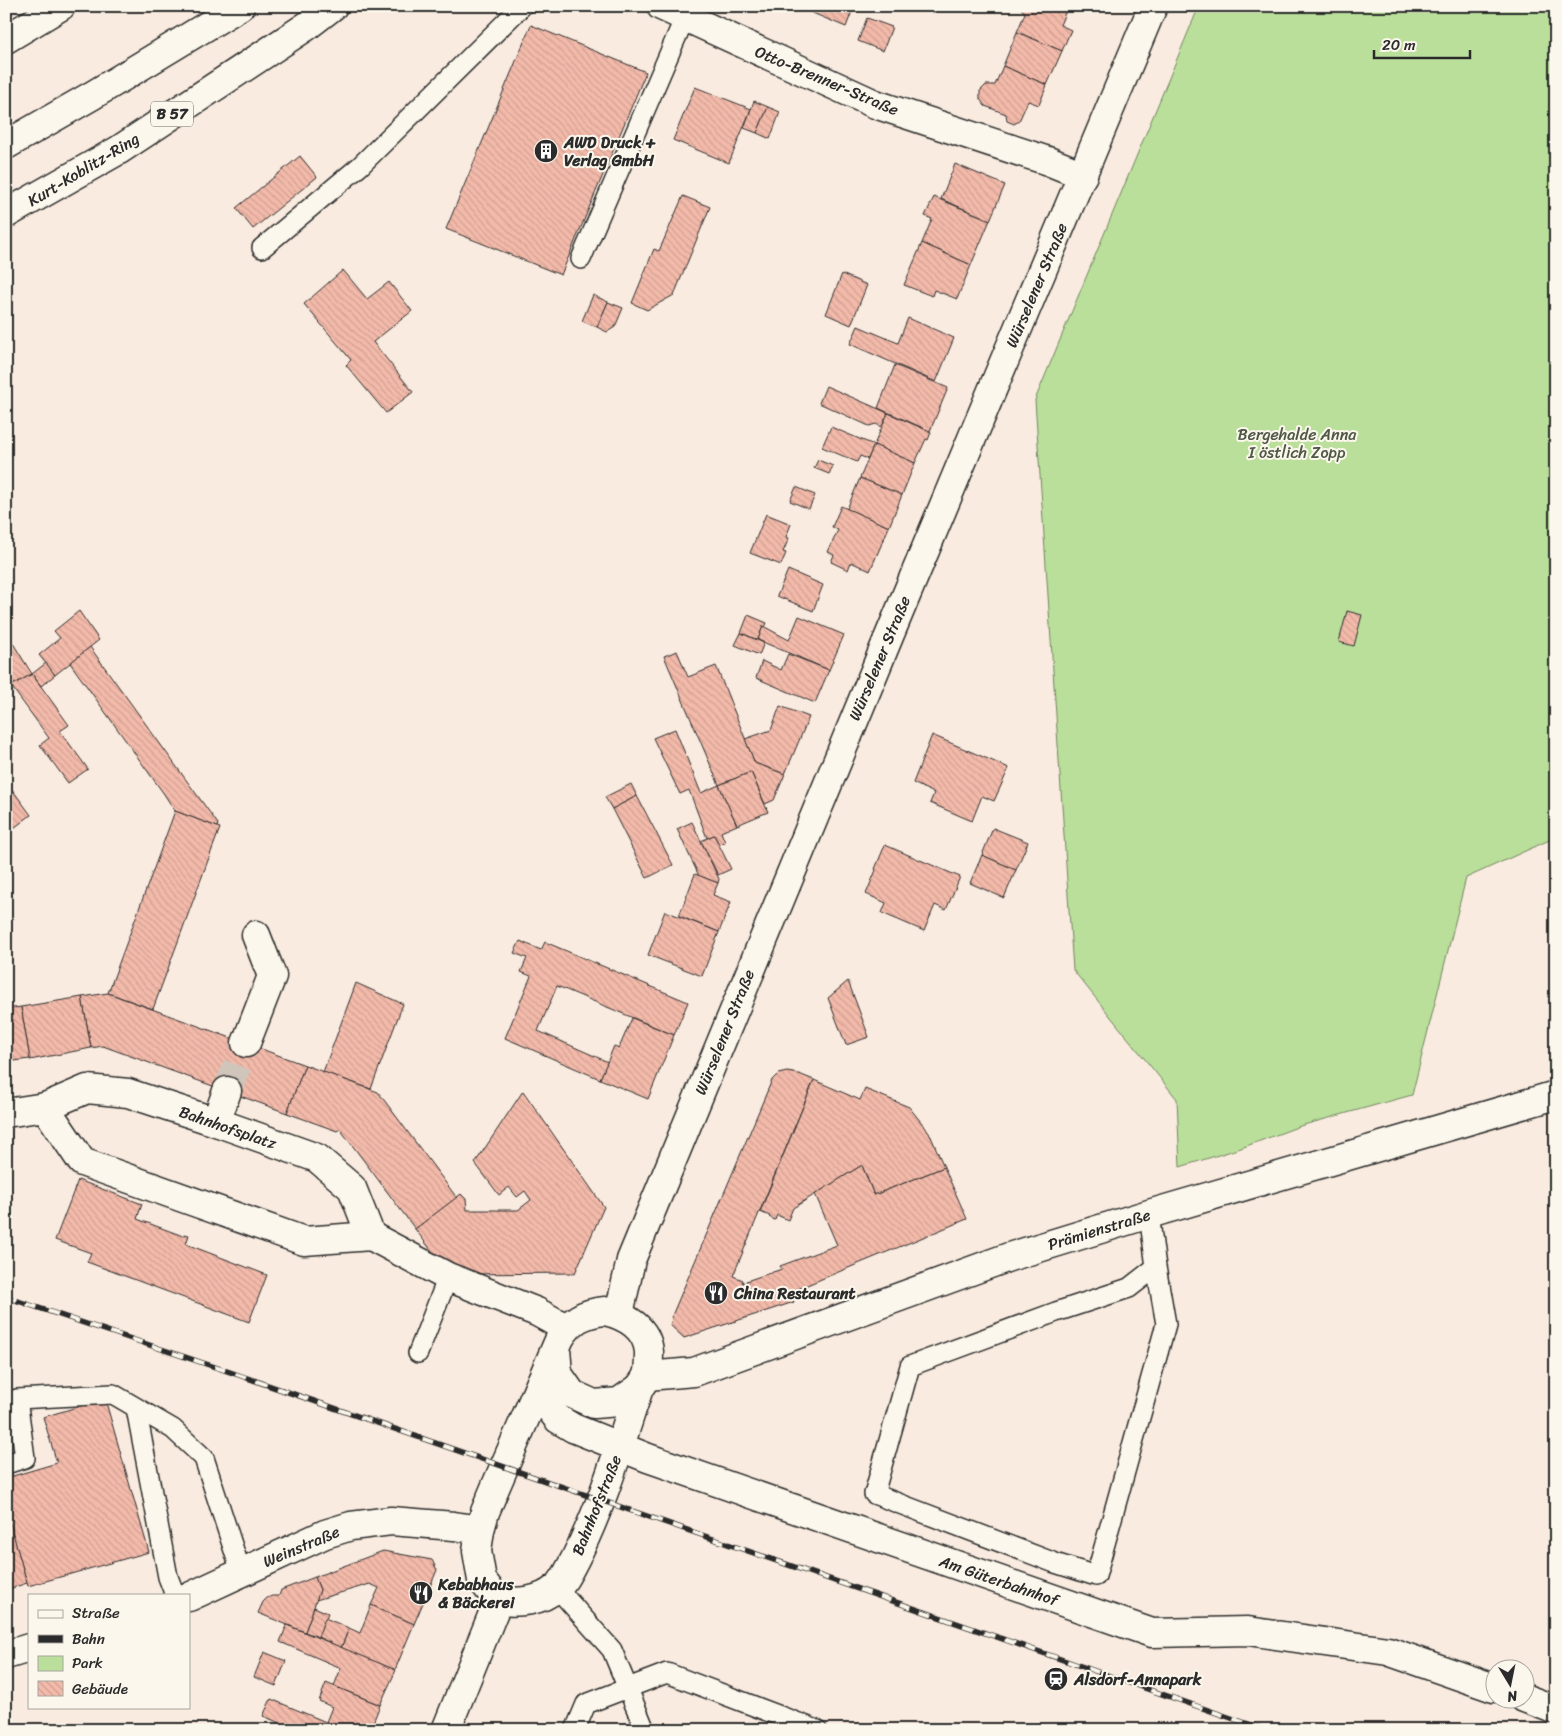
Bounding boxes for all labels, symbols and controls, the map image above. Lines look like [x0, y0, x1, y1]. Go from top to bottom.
scale bar [1374, 28, 1471, 60]
text: 20 m [1382, 32, 1416, 58]
street label: Otto-Brenner-Straße [750, 37, 903, 124]
road number: B 57 [151, 102, 193, 126]
street label: Kurt-Koblitz-Ring [22, 124, 145, 214]
place label: AWD Druck + Verlag GmbH [563, 128, 656, 175]
building icon: AWD Druck + Verlag GmbH [533, 138, 559, 164]
street label: Würselener Straße [997, 218, 1076, 352]
park label: Bergehalde Anna I östlich Zopp [1238, 420, 1357, 467]
street label: Würselener Straße [840, 591, 919, 725]
street label: Würselener Straße [686, 965, 763, 1099]
street label: Bahnhofsplatz [175, 1097, 281, 1158]
street label: Prämienstraße [1044, 1200, 1154, 1259]
place label: China Restaurant [733, 1279, 855, 1308]
restaurant icon: China Restaurant [703, 1280, 729, 1306]
street label: Bahnhofstraße [563, 1450, 630, 1560]
street label: Weinstraße [258, 1517, 344, 1576]
street label: Am Güterbahnhof [934, 1546, 1064, 1615]
place label: Kebabhaus & Bäckerei [437, 1570, 515, 1617]
restaurant icon: Kebabhaus & Bäckerei [408, 1580, 434, 1606]
legend [28, 1594, 190, 1708]
text: Straße [72, 1600, 120, 1626]
text: Bahn [72, 1626, 105, 1652]
text: Park [72, 1650, 103, 1676]
north arrow [1484, 1658, 1534, 1708]
place label: Alsdorf-Annapark [1073, 1665, 1202, 1694]
station icon: Alsdorf-Annapark [1043, 1666, 1069, 1692]
text: Gebäude [72, 1676, 128, 1702]
text: N [1505, 1683, 1520, 1710]

